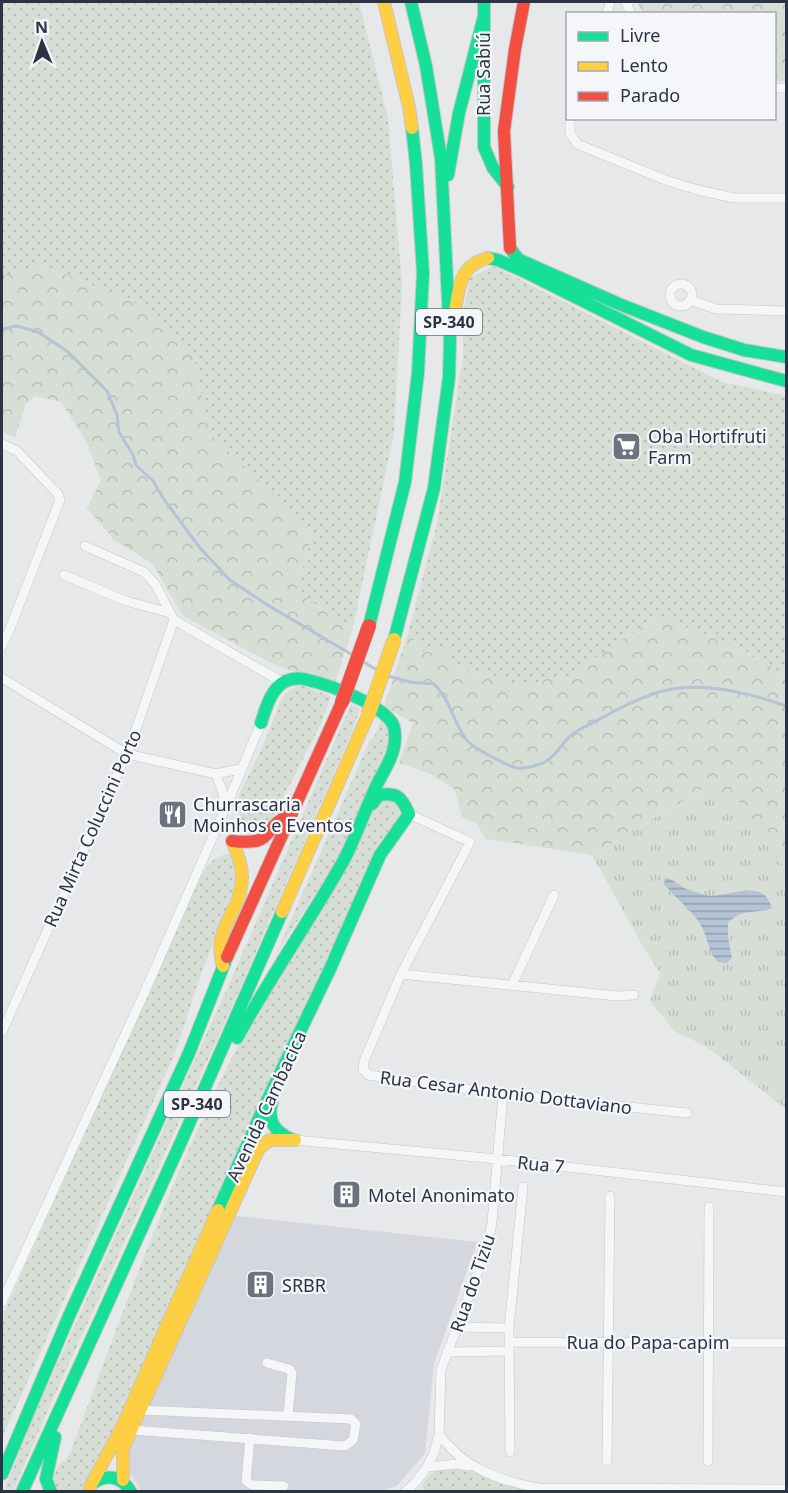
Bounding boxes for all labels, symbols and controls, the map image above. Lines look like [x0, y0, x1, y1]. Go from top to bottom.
north arrow [12, 12, 72, 72]
legend [566, 12, 776, 120]
text: N [35, 16, 48, 38]
text: Livre [620, 23, 660, 47]
street label: Rua Sabiú [471, 32, 495, 116]
text: Lento [620, 53, 668, 77]
text: Parado [620, 83, 680, 107]
road number: SP-340 [416, 309, 482, 335]
place label: Oba Hortifruti Farm [648, 424, 767, 469]
supermarket icon: Oba Hortifruti Farm [611, 430, 643, 462]
street label: Rua Mirta Coluccini Porto [38, 725, 146, 931]
place label: Churrascaria Moinhos e Eventos [193, 792, 353, 837]
restaurant icon: Churrascaria Moinhos e Eventos [156, 798, 188, 830]
street label: Avenida Cambacica [220, 1027, 312, 1185]
street label: Rua Cesar Antonio Dottaviano [379, 1065, 633, 1119]
road number: SP-340 [164, 1091, 230, 1117]
street label: Rua 7 [516, 1150, 566, 1178]
building icon: Motel Anonimato [331, 1179, 363, 1211]
place label: Motel Anonimato [368, 1183, 515, 1207]
street label: Rua do Tiziu [444, 1231, 500, 1335]
building icon: SRBR [245, 1269, 277, 1301]
place label: SRBR [282, 1273, 326, 1297]
street label: Rua do Papa-capim [567, 1330, 729, 1354]

